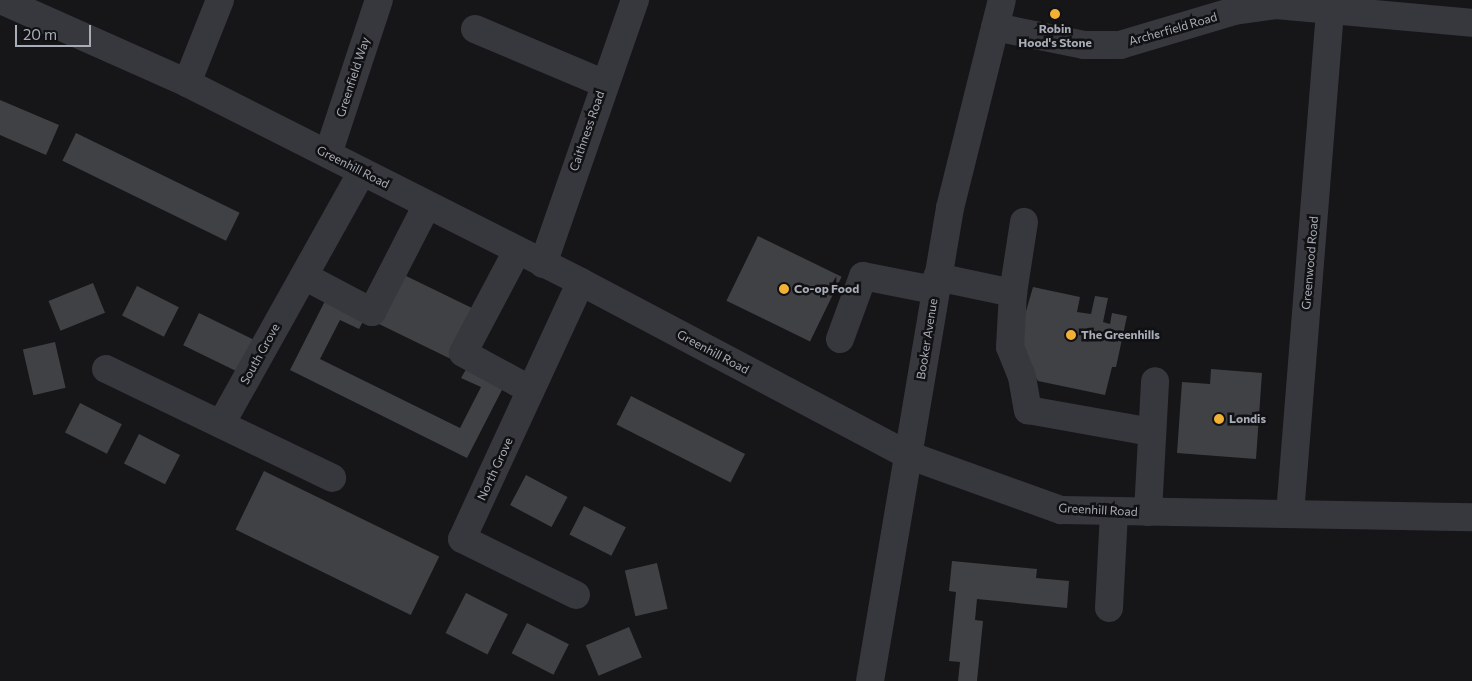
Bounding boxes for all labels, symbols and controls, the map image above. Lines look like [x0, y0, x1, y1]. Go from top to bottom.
marker: Robin Hood's Stone [1049, 8, 1061, 20]
street label: Archerfield Road [1127, 10, 1219, 48]
scale bar [18, 15, 94, 47]
place label: Robin Hood's Stone [1018, 22, 1092, 50]
text: 20 m [23, 25, 57, 43]
street label: Greenfield Way [333, 35, 373, 119]
street label: Caithness Road [567, 89, 607, 173]
street label: Greenhill Road [314, 143, 392, 191]
street label: Greenwood Road [1299, 216, 1321, 310]
place label: Co-op Food [794, 282, 859, 296]
marker: Co-op Food [778, 283, 790, 295]
street label: Booker Avenue [913, 298, 941, 380]
street label: South Grove [237, 321, 283, 387]
street label: Greenhill Road [675, 327, 751, 377]
place label: The Greenhills [1081, 328, 1160, 342]
marker: The Greenhills [1065, 329, 1077, 341]
place label: Londis [1229, 412, 1266, 426]
marker: Londis [1213, 413, 1225, 425]
street label: North Grove [474, 435, 516, 503]
street label: Greenhill Road [1058, 501, 1138, 519]

